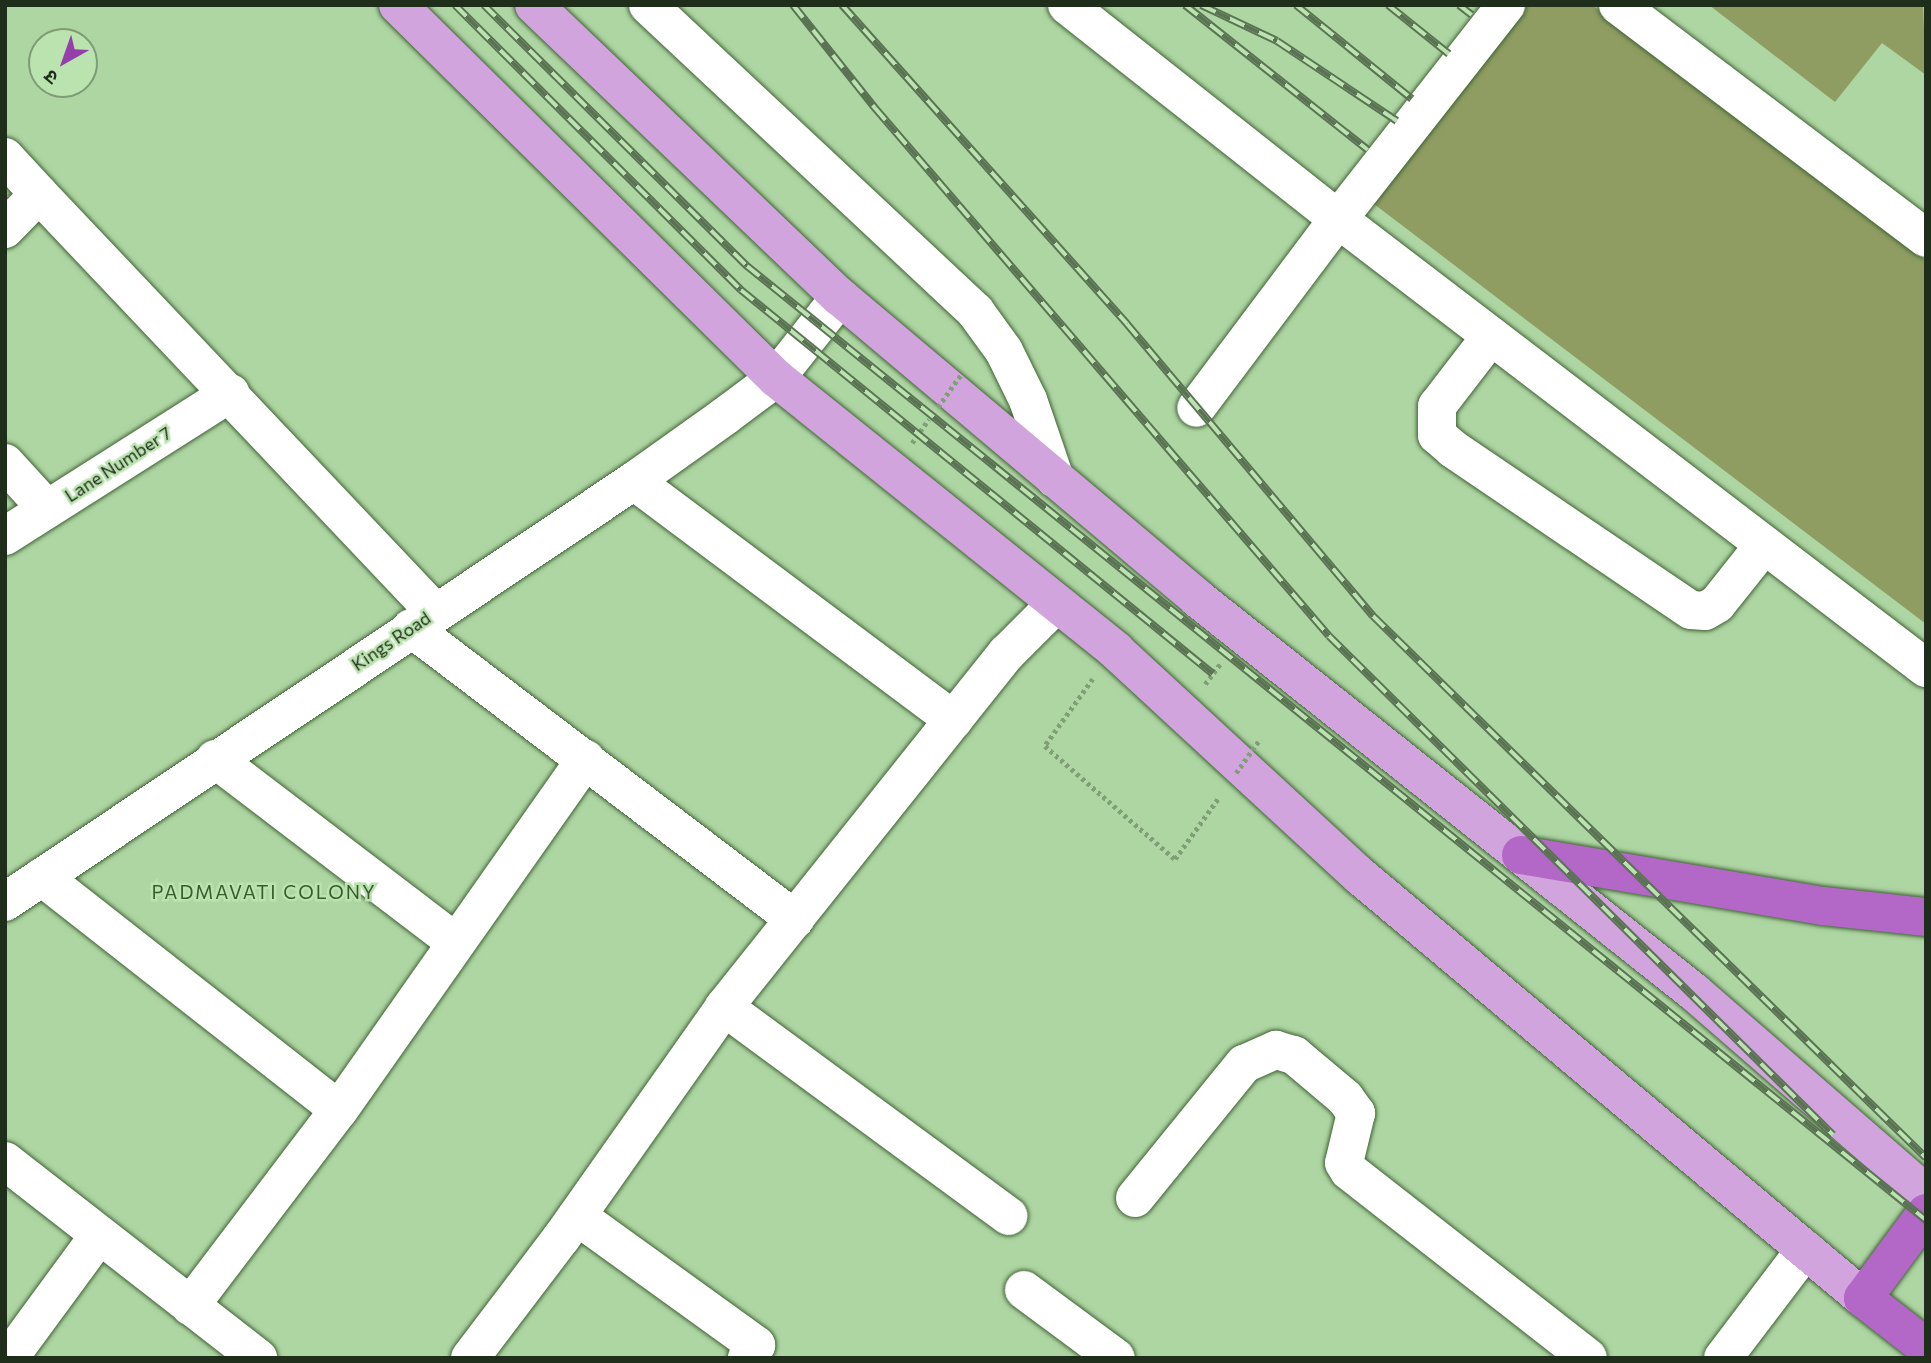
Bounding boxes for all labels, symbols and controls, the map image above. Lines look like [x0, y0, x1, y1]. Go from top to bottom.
north arrow [28, 28, 98, 98]
text: उ [39, 66, 62, 90]
street label: Lane Number 7 [61, 422, 175, 506]
street label: Kings Road [347, 607, 435, 675]
district label: PADMAVATI COLONY [153, 881, 375, 903]

